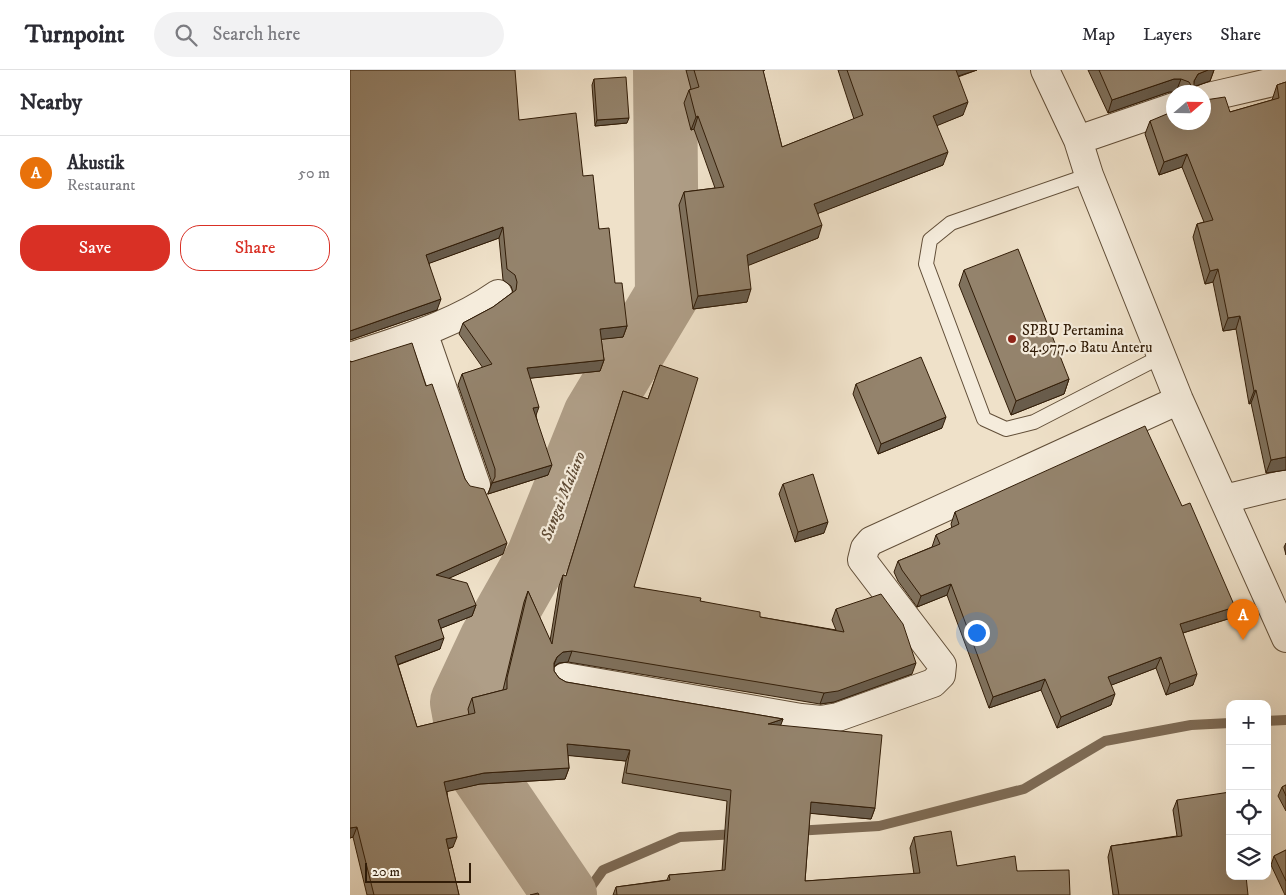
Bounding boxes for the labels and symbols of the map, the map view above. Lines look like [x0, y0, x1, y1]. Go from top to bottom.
north arrow [1166, 85, 1211, 130]
place label: SPBU Pertamina 84.977.0 Batu Anteru [1022, 321, 1152, 357]
marker: SPBU Pertamina 84.977.0 Batu Anteru [1006, 333, 1018, 345]
water label: Sungai Maliaro [536, 449, 590, 544]
pin: A [1227, 599, 1259, 640]
your location [964, 620, 990, 646]
scale bar [365, 860, 471, 883]

